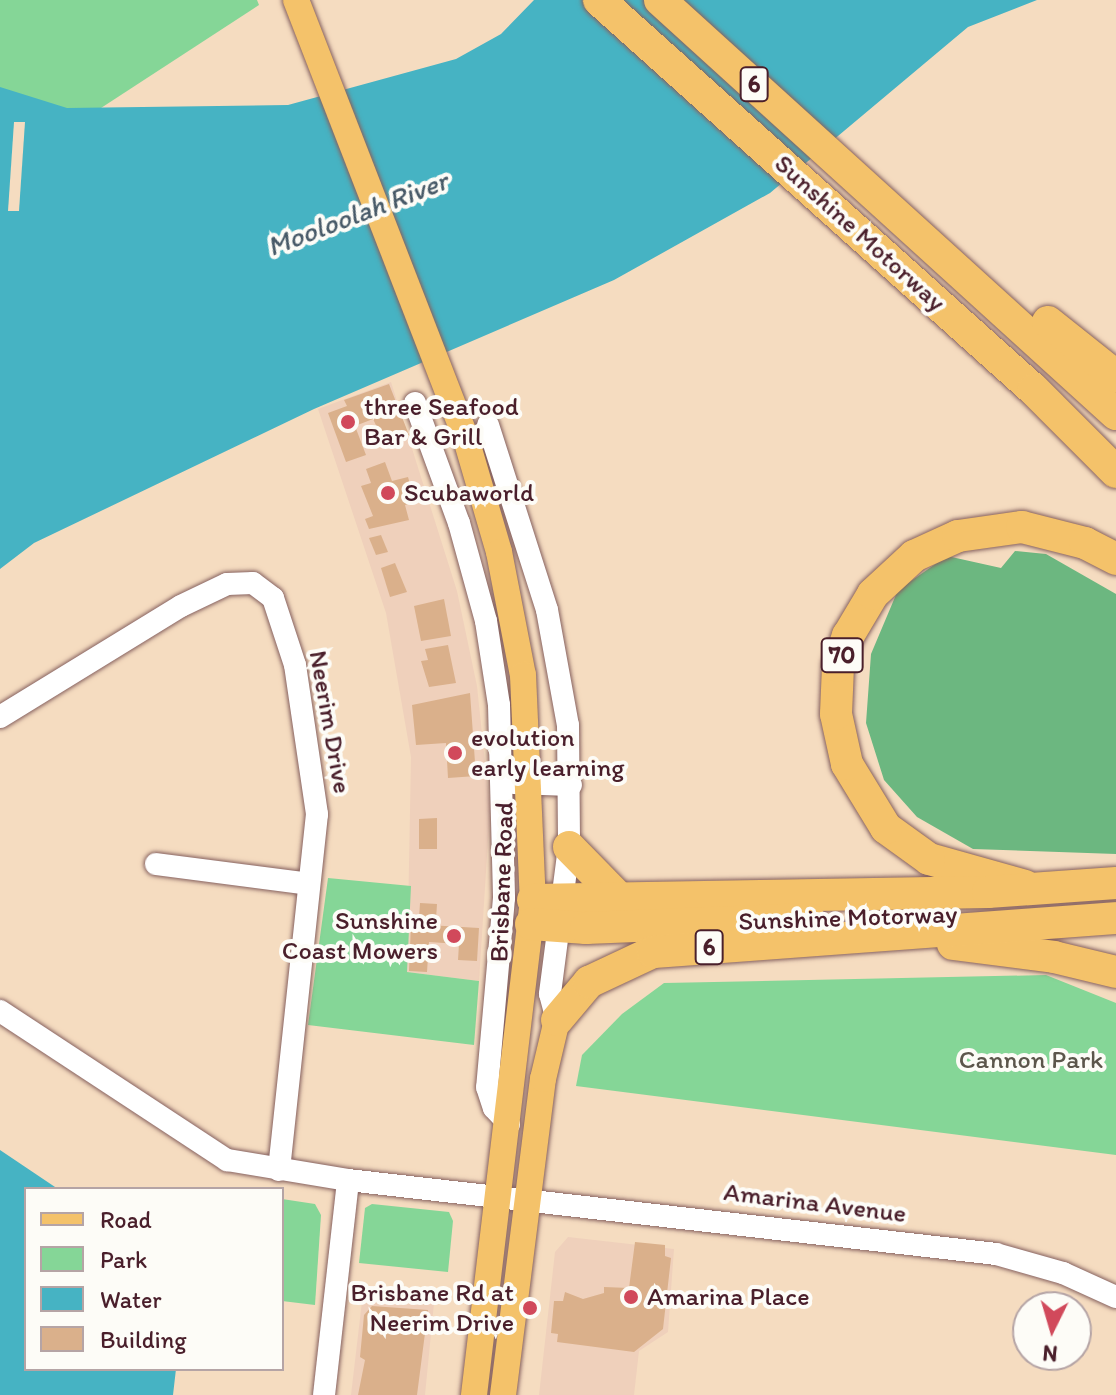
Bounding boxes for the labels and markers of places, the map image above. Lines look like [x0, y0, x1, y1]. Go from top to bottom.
place label: three Seafood Bar & Grill [364, 391, 518, 452]
marker: three Seafood Bar & Grill [339, 413, 357, 431]
place label: Scubaworld [404, 477, 534, 509]
marker: Scubaworld [379, 484, 397, 502]
place label: evolution early learning [471, 722, 624, 784]
marker: evolution early learning [446, 744, 464, 762]
place label: Sunshine Coast Mowers [283, 905, 438, 966]
marker: Sunshine Coast Mowers [445, 927, 463, 945]
place label: Brisbane Rd at Neerim Drive [350, 1277, 514, 1338]
place label: Amarina Place [647, 1281, 810, 1313]
marker: Amarina Place [622, 1288, 640, 1306]
marker: Brisbane Rd at Neerim Drive [521, 1299, 539, 1317]

